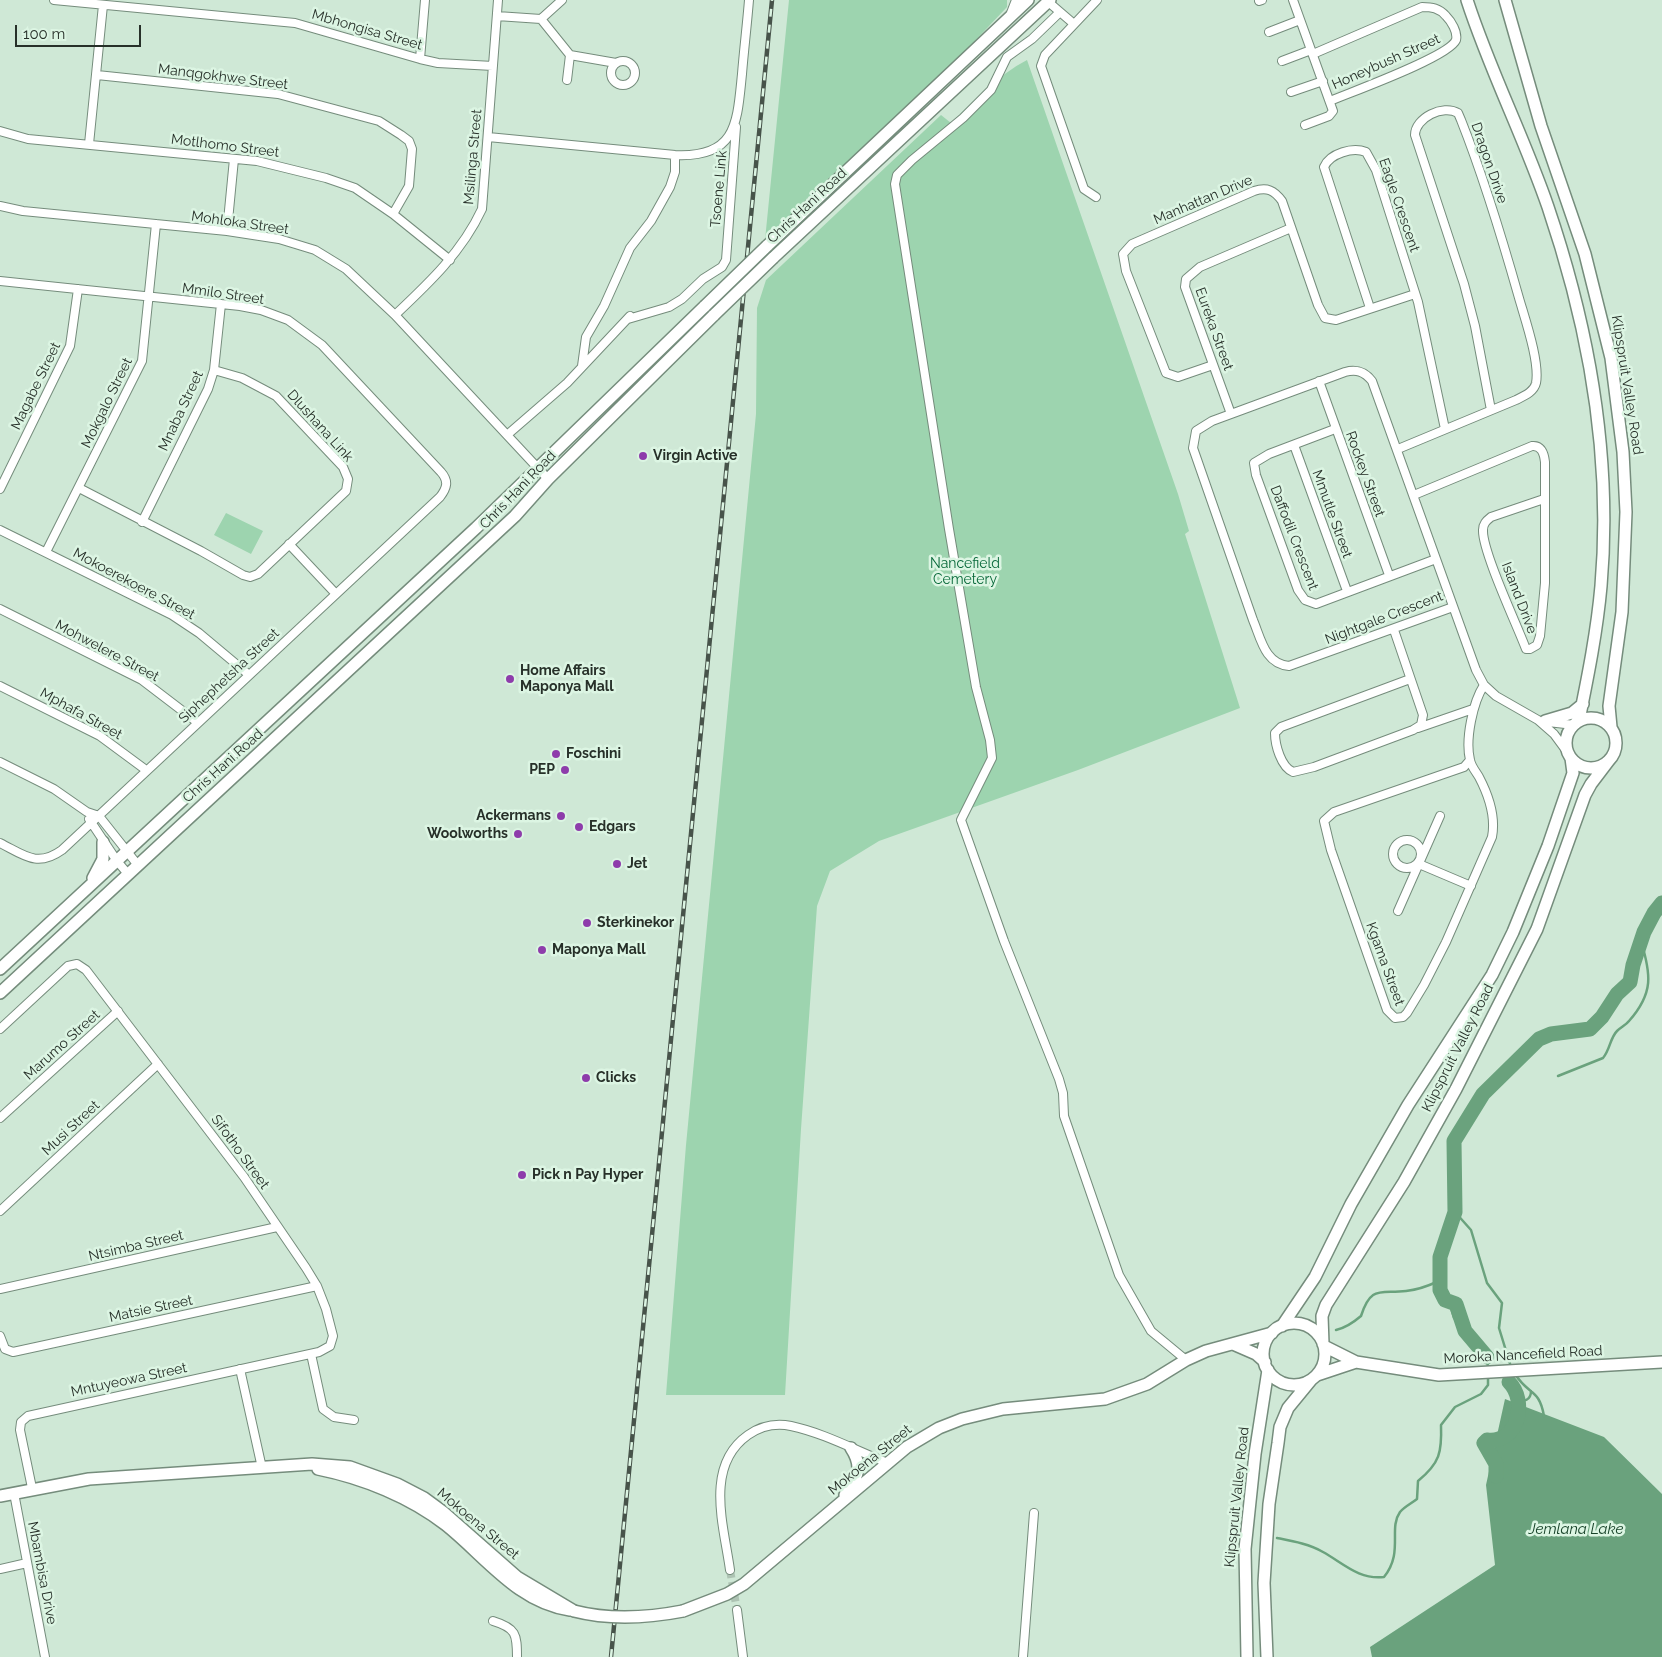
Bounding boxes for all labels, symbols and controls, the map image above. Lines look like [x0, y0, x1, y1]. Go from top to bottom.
street label: Mbhongisa Street [310, 6, 424, 54]
scale bar [18, 15, 144, 47]
text: 100 m [23, 25, 65, 43]
street label: Honeybush Street [1329, 31, 1443, 93]
street label: Manqgokhwe Street [157, 61, 289, 93]
street label: Msilinga Street [460, 109, 486, 205]
street label: Dragon Drive [1467, 120, 1511, 206]
street label: Motlhomo Street [170, 131, 280, 161]
street label: Tsoene Link [707, 150, 731, 228]
street label: Eagle Crescent [1375, 156, 1423, 254]
street label: Chris Hani Road [764, 165, 850, 247]
street label: Manhattan Drive [1151, 172, 1255, 228]
street label: Mohloka Street [190, 208, 290, 238]
street label: Mmilo Street [181, 280, 265, 308]
street label: Eureka Street [1191, 285, 1237, 373]
street label: Klipspruit Valley Road [1608, 314, 1646, 456]
street label: Magabe Street [8, 339, 64, 433]
street label: Mokgalo Street [78, 355, 136, 451]
street label: Mnaba Street [155, 368, 207, 454]
street label: Dlushana Link [283, 387, 357, 465]
street label: Rockey Street [1342, 429, 1388, 519]
street label: Chris Hani Road [476, 447, 560, 533]
place label: Virgin Active [653, 448, 738, 464]
marker: Virgin Active [637, 450, 649, 462]
street label: Mmutle Street [1308, 468, 1356, 560]
street label: Daffodil Crescent [1266, 483, 1322, 593]
street label: Mokoerekoere Street [70, 545, 198, 623]
park label: Nancefield Cemetery [930, 556, 1000, 588]
street label: Island Drive [1498, 560, 1540, 636]
street label: Nightgale Crescent [1323, 588, 1445, 648]
street label: Mohwelere Street [52, 617, 162, 685]
street label: Siphephetsha Street [175, 625, 283, 727]
place label: Home Affairs Maponya Mall [520, 663, 614, 696]
marker: Home Affairs Maponya Mall [504, 673, 516, 685]
street label: Mphafa Street [37, 685, 125, 743]
street label: Chris Hani Road [179, 726, 267, 806]
place label: Foschini [566, 746, 621, 762]
marker: Foschini [550, 748, 562, 760]
place label: PEP [529, 762, 555, 778]
marker: PEP [559, 764, 571, 776]
place label: Ackermans [476, 808, 551, 824]
marker: Ackermans [555, 810, 567, 822]
place label: Edgars [589, 819, 636, 835]
marker: Edgars [573, 821, 585, 833]
place label: Woolworths [427, 826, 508, 842]
marker: Woolworths [512, 828, 524, 840]
place label: Jet [627, 856, 647, 872]
marker: Jet [611, 858, 623, 870]
place label: Sterkinekor [597, 915, 674, 931]
marker: Sterkinekor [581, 917, 593, 929]
street label: Kgama Street [1362, 920, 1408, 1008]
place label: Maponya Mall [552, 942, 646, 958]
marker: Maponya Mall [536, 944, 548, 956]
street label: Klipspruit Valley Road [1418, 981, 1498, 1115]
street label: Marumo Street [20, 1006, 104, 1084]
place label: Clicks [596, 1070, 636, 1086]
marker: Clicks [580, 1072, 592, 1084]
street label: Musi Street [39, 1097, 103, 1159]
street label: Sifotho Street [207, 1112, 273, 1192]
place label: Pick n Pay Hyper [532, 1167, 643, 1183]
marker: Pick n Pay Hyper [516, 1169, 528, 1181]
street label: Ntsimba Street [87, 1227, 185, 1265]
street label: Matsie Street [108, 1292, 194, 1326]
street label: Moroka Nancefield Road [1443, 1342, 1603, 1368]
street label: Mntuyeowa Street [69, 1359, 189, 1401]
street label: Mokoena Street [825, 1421, 915, 1499]
street label: Klipspruit Valley Road [1221, 1426, 1253, 1568]
street label: Mokoena Street [433, 1485, 523, 1563]
street label: Mbambisa Drive [24, 1520, 60, 1626]
water label: Jemlana Lake [1528, 1520, 1624, 1538]

